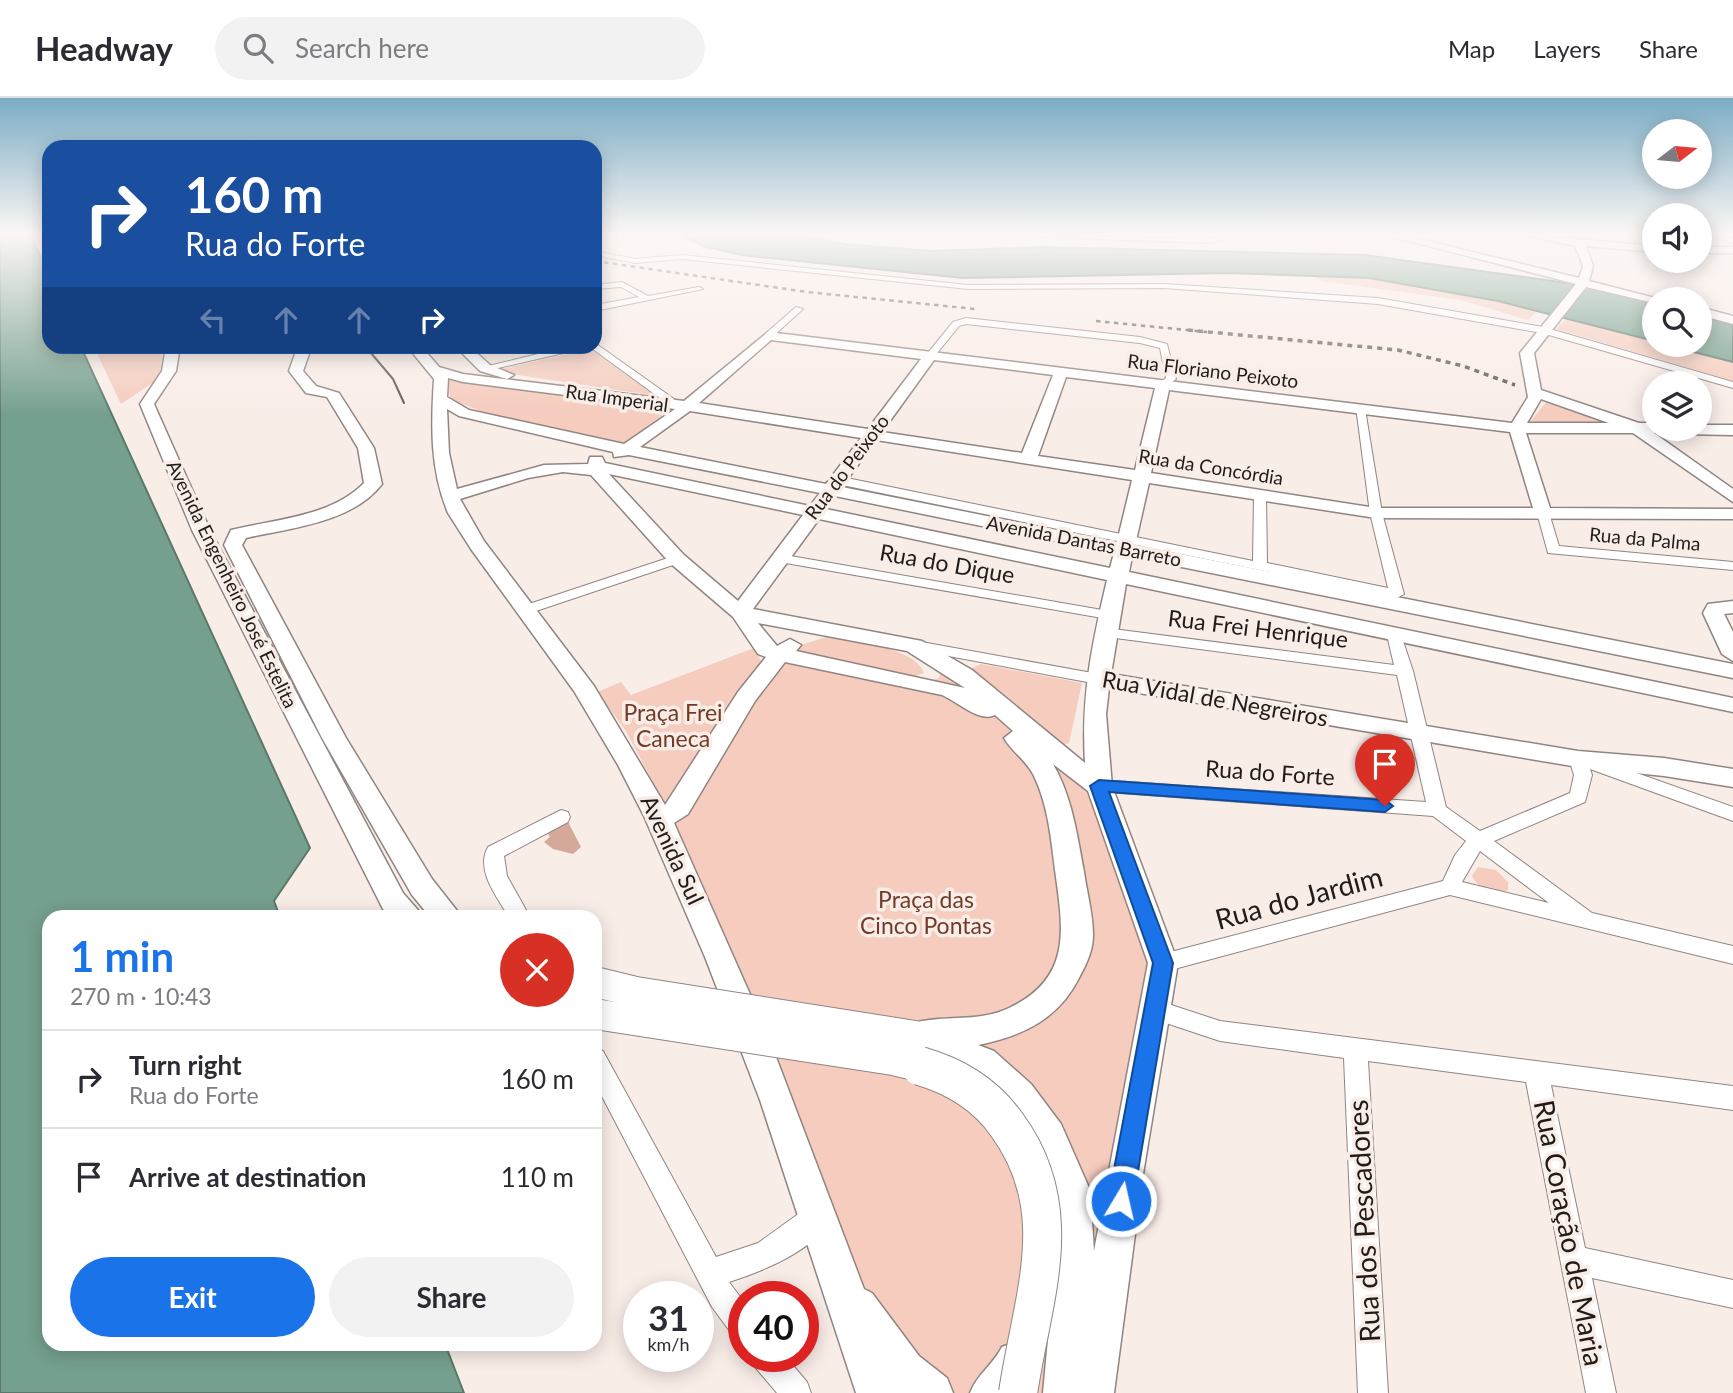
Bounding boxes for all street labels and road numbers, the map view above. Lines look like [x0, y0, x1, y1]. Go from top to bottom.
street label: Rua Floriano Peixoto [1126, 349, 1300, 392]
street label: Rua Imperial [564, 379, 670, 416]
street label: Rua do Peixoto [800, 410, 894, 524]
street label: Rua da Concórdia [1137, 444, 1285, 489]
street label: Avenida Engenheiro José Estelita [162, 456, 303, 712]
street label: Avenida Dantas Barreto [985, 510, 1183, 571]
street label: Rua da Palma [1589, 522, 1702, 555]
street label: Rua do Dique [878, 537, 1017, 589]
street label: Rua Frei Henrique [1166, 603, 1350, 653]
street label: Rua Vidal de Negreiros [1100, 664, 1330, 732]
street label: Rua do Forte [1204, 754, 1336, 790]
street label: Avenida Sul [635, 790, 710, 909]
street label: Rua do Jardim [1211, 858, 1386, 936]
street label: Rua Coração de Maria [1528, 1097, 1612, 1369]
street label: Rua dos Pescadores [1340, 1099, 1386, 1343]

